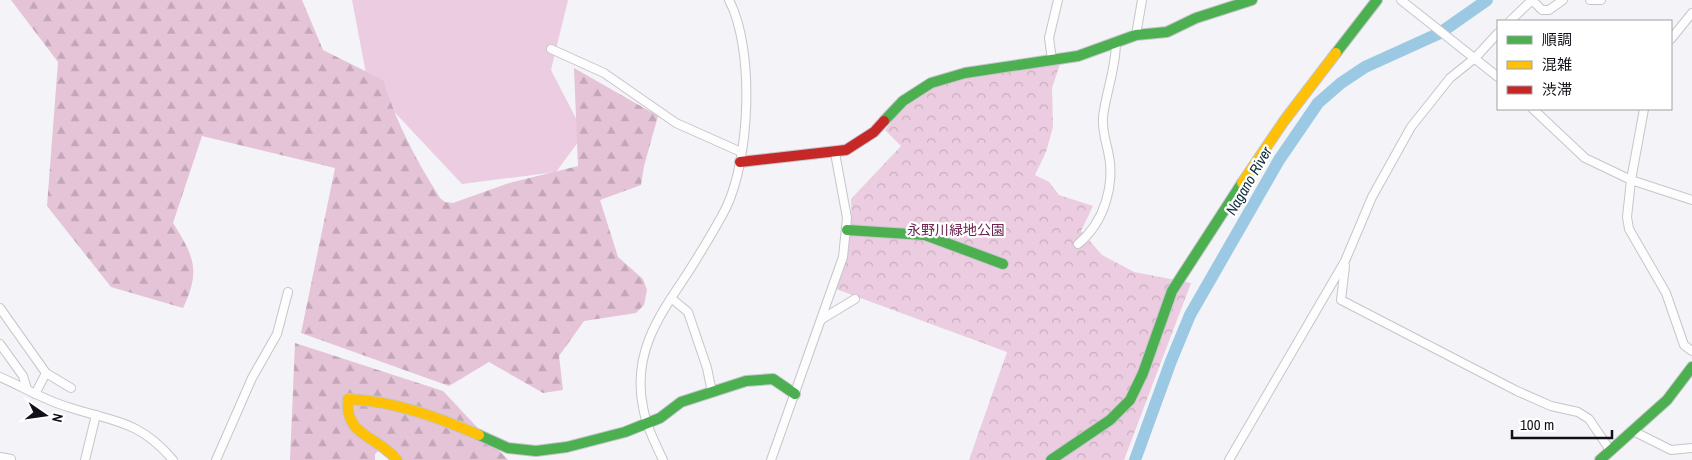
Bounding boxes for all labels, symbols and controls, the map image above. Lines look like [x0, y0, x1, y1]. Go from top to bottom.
legend [1497, 20, 1672, 110]
text: 順調 [1542, 29, 1572, 50]
text: 混雑 [1542, 54, 1572, 75]
text: 渋滞 [1542, 79, 1572, 100]
water label: Nagano River [1221, 142, 1277, 219]
park label: 永野川緑地公園 [907, 221, 1005, 239]
north arrow [20, 390, 70, 440]
scale bar [1512, 408, 1612, 440]
text: N [48, 412, 67, 424]
text: 100 m [1520, 414, 1554, 435]

